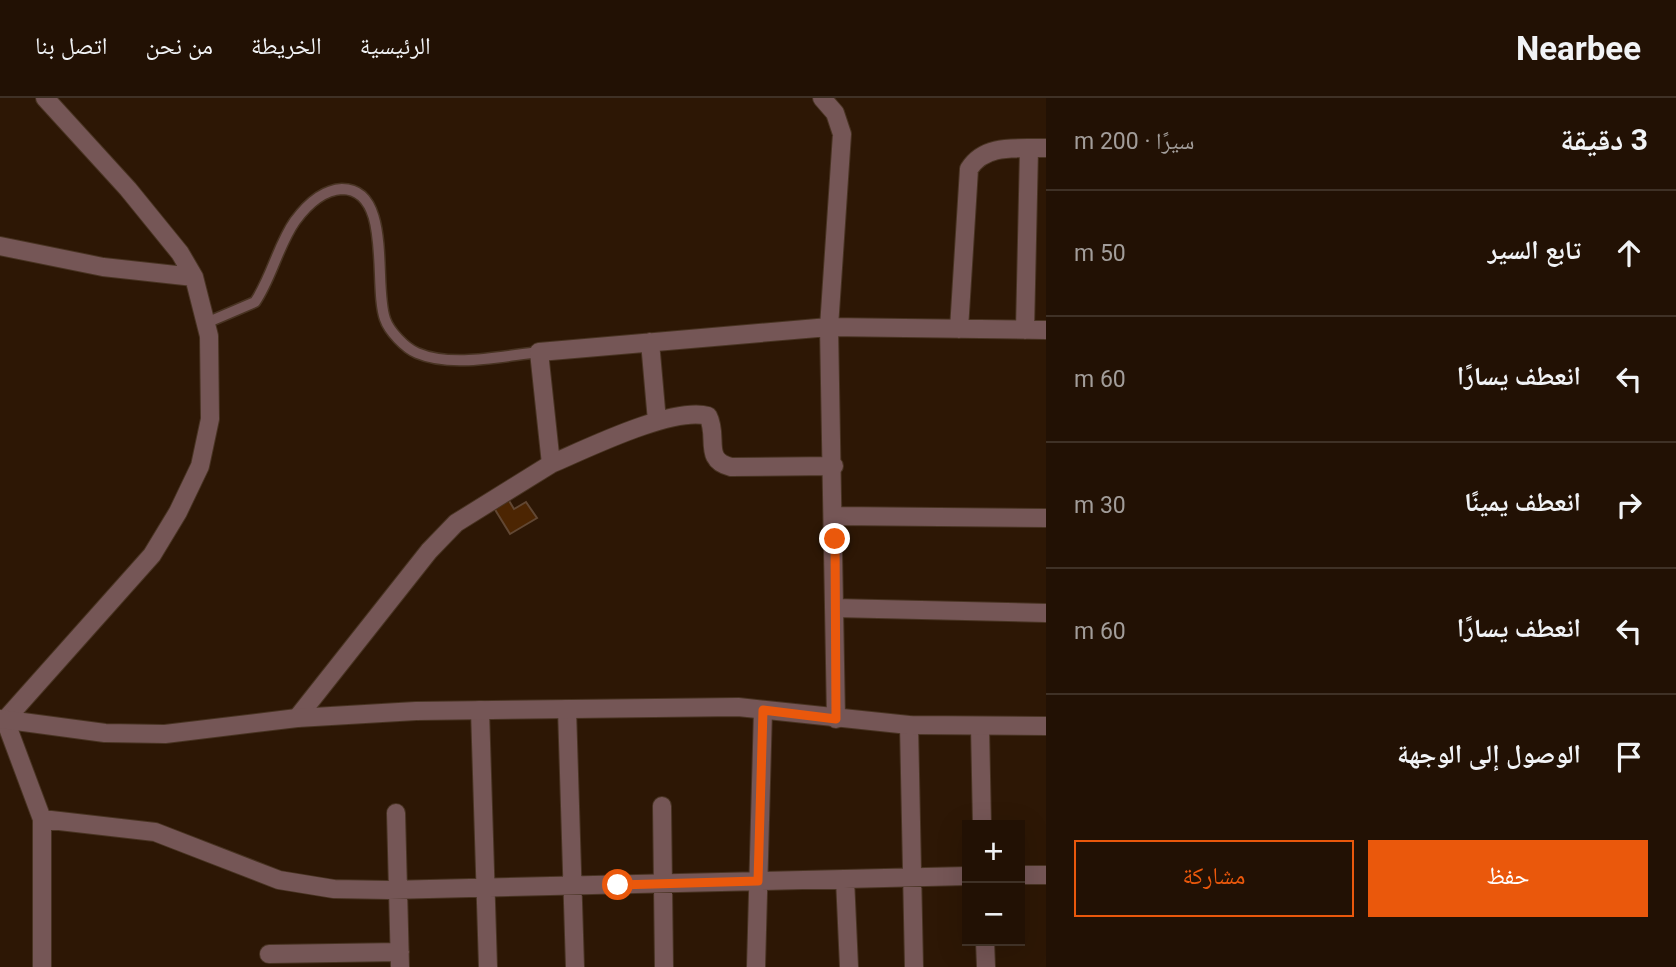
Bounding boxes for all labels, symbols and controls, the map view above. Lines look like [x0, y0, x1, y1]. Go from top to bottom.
text: Nearbee [1516, 29, 1641, 68]
text: اتصل بنا [35, 32, 107, 60]
text: من نحن [145, 32, 213, 60]
text: الخريطة [251, 32, 322, 60]
text: الرئيسية [360, 32, 431, 60]
text: 3 دقيقة [1560, 122, 1648, 157]
text: سيرًا · 200 m [1074, 128, 1194, 155]
icon: ahead [1610, 234, 1648, 272]
text: تابع السير [1488, 235, 1581, 265]
text: 50 m [1074, 240, 1126, 267]
icon: left [1610, 360, 1648, 398]
text: انعطف يسارًا [1457, 361, 1581, 391]
text: 60 m [1074, 366, 1126, 393]
icon: right [1610, 486, 1648, 524]
text: انعطف يمينًا [1464, 487, 1581, 517]
text: 30 m [1074, 492, 1126, 519]
route end [819, 523, 850, 554]
icon: left [1610, 612, 1648, 650]
text: انعطف يسارًا [1457, 613, 1581, 643]
text: 60 m [1074, 618, 1126, 645]
icon: arrive [1610, 738, 1648, 776]
text: الوصول إلى الوجهة [1397, 739, 1581, 769]
map controls [962, 820, 1025, 946]
button: + [962, 820, 1025, 883]
button: مشاركة [1074, 840, 1354, 917]
button: حفظ [1368, 840, 1648, 917]
route start [602, 869, 633, 900]
button: − [962, 883, 1025, 946]

